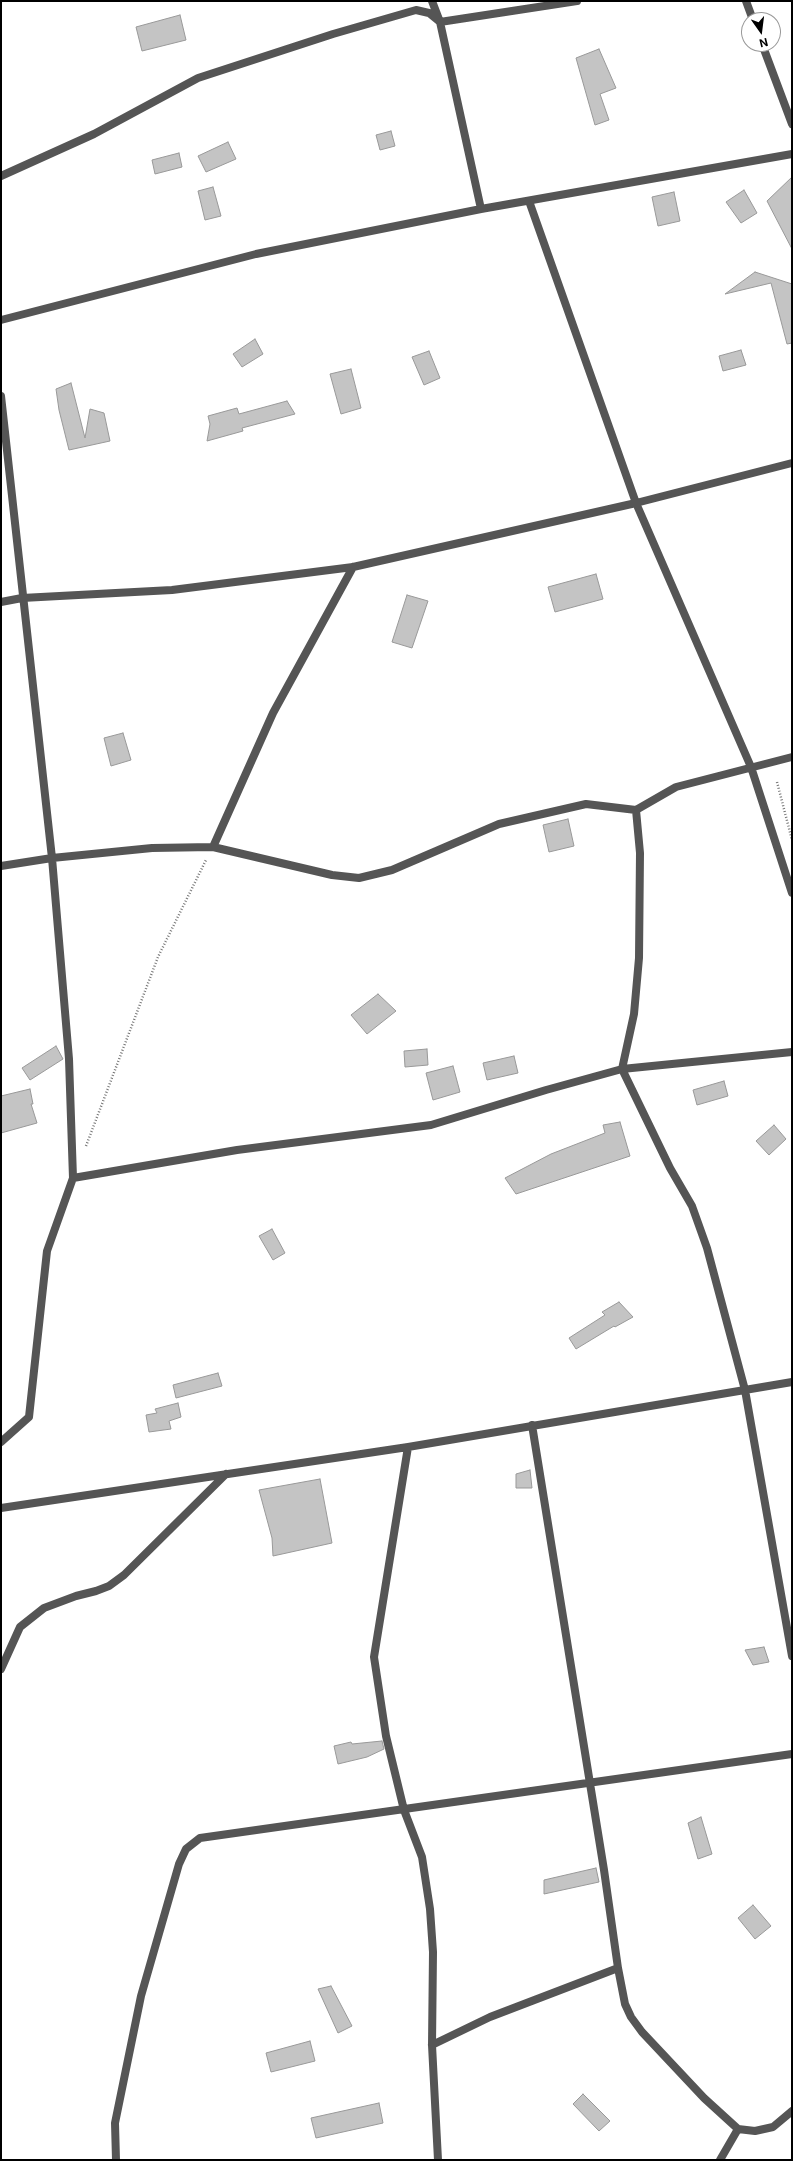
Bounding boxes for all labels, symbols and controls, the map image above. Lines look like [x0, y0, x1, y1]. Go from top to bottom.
north arrow [741, 12, 781, 52]
text: N [758, 35, 769, 50]

